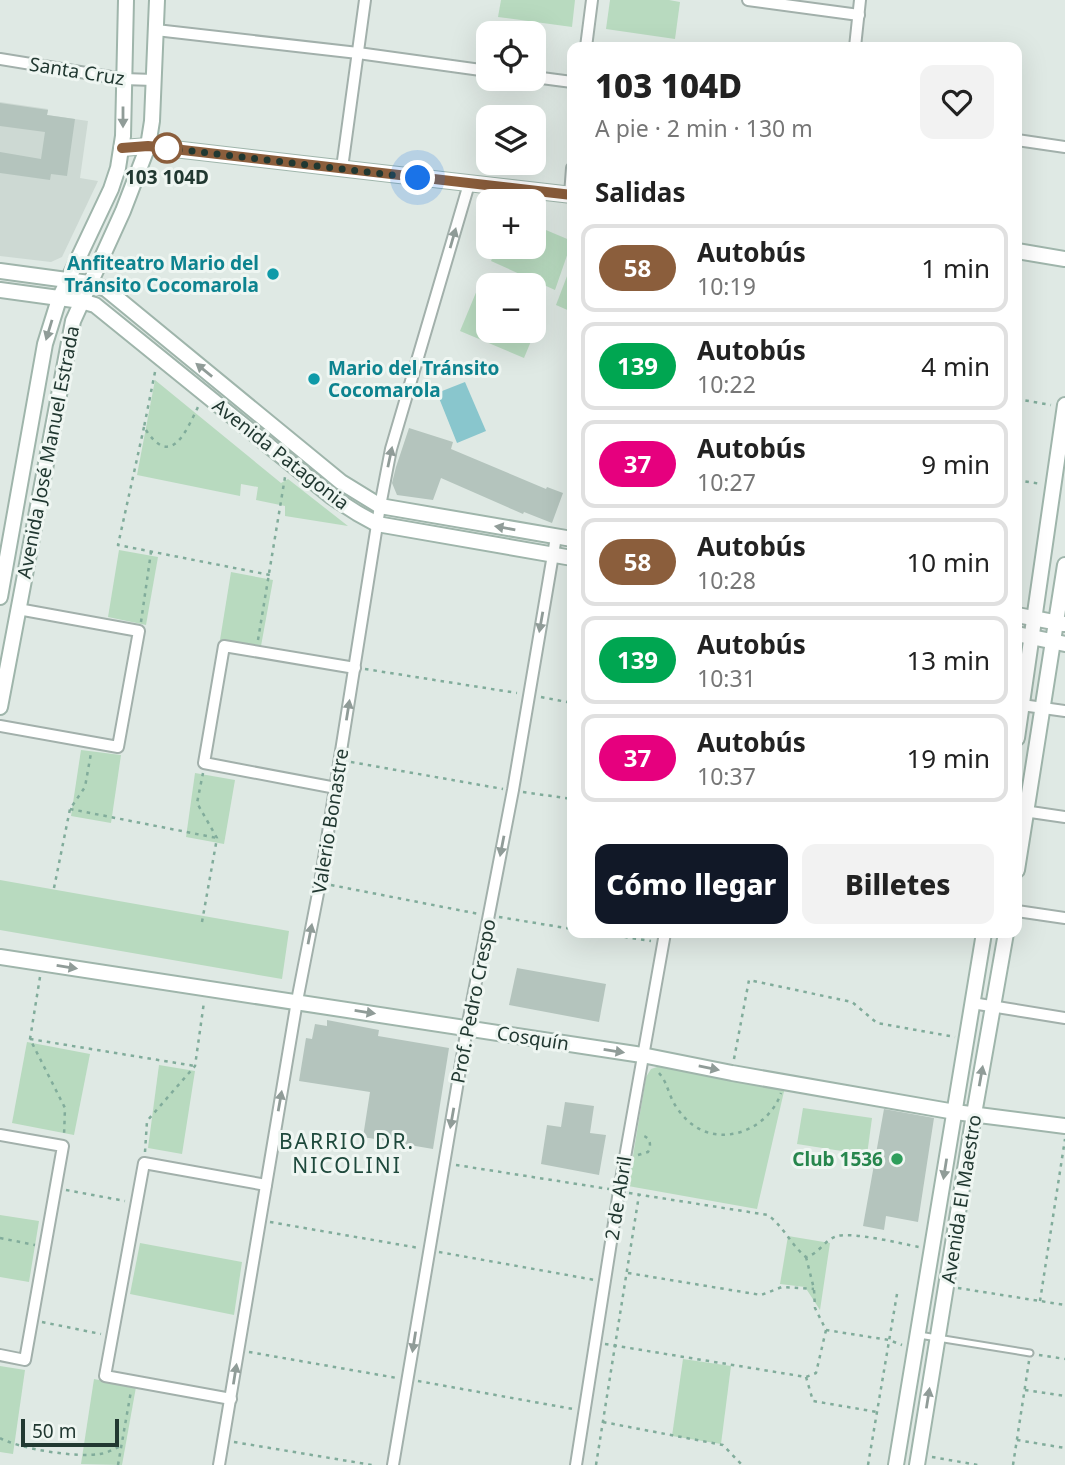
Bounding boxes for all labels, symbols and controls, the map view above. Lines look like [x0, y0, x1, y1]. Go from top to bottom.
map controls [476, 21, 546, 343]
button: locate [476, 21, 546, 91]
street label: Santa Cruz [28, 51, 126, 91]
text: 103 104D [595, 63, 742, 108]
button: heart [920, 65, 994, 139]
button: layers [476, 105, 546, 175]
one-way arrow [117, 106, 129, 128]
text: A pie · 2 min · 130 m [595, 112, 813, 144]
marker: 103 104D [152, 133, 182, 163]
your location [400, 160, 435, 195]
place label: 103 104D [125, 164, 209, 190]
text: Salidas [595, 174, 685, 210]
button: + [476, 189, 546, 259]
one-way arrow [448, 227, 459, 249]
text: Autobús [697, 234, 806, 270]
place label: Anfiteatro Mario del Tránsito Cocomarola [64, 250, 259, 298]
text: 1 min [921, 250, 990, 286]
text: 58 [624, 251, 651, 284]
marker: Anfiteatro Mario del Tránsito Cocomarola [265, 266, 281, 282]
text: 10:19 [697, 270, 756, 302]
button: − [476, 273, 546, 343]
one-way arrow [43, 319, 54, 340]
street label: Avenida José Manuel Estrada [11, 323, 85, 581]
text: Autobús [697, 332, 806, 368]
text: 4 min [921, 348, 990, 384]
text: 139 [617, 349, 658, 382]
place label: Mario del Tránsito Cocomarola [328, 355, 499, 403]
one-way arrow [195, 362, 213, 377]
text: 10:22 [697, 368, 756, 400]
marker: Mario del Tránsito Cocomarola [306, 371, 322, 387]
street label: Avenida Patagonia [207, 392, 355, 516]
text: Autobús [697, 430, 806, 466]
one-way arrow [385, 446, 396, 468]
text: 9 min [921, 446, 990, 482]
text: 37 [624, 447, 651, 480]
text: 10:27 [697, 466, 756, 498]
one-way arrow [494, 522, 516, 533]
text: Autobús [697, 528, 806, 564]
text: 10 min [906, 544, 990, 580]
text: 58 [624, 545, 651, 578]
text: 10:28 [697, 564, 756, 596]
one-way arrow [535, 611, 546, 633]
text: Autobús [697, 626, 806, 662]
text: 13 min [906, 642, 990, 678]
text: 139 [617, 643, 658, 676]
text: 10:31 [697, 662, 756, 694]
one-way arrow [343, 699, 354, 721]
text: Autobús [697, 724, 806, 760]
text: 19 min [906, 740, 990, 776]
text: 37 [624, 741, 651, 774]
street label: Valerio Bonastre [306, 746, 354, 896]
text: 10:37 [697, 760, 756, 792]
one-way arrow [497, 835, 508, 857]
button: Cómo llegar [595, 844, 788, 924]
button: Billetes [802, 844, 994, 924]
street label: Prof. Pedro Crespo [444, 917, 502, 1085]
one-way arrow [305, 923, 316, 945]
one-way arrow [57, 962, 79, 973]
one-way arrow [354, 1007, 376, 1018]
street label: Cosquín [495, 1019, 571, 1057]
one-way arrow [603, 1046, 625, 1057]
one-way arrow [698, 1063, 720, 1074]
one-way arrow [976, 1065, 987, 1087]
one-way arrow [275, 1090, 286, 1112]
one-way arrow [446, 1107, 457, 1129]
street label: Avenida El Maestro [935, 1113, 987, 1285]
district label: BARRIO DR. NICOLINI [279, 1127, 415, 1179]
place label: Club 1536 [792, 1146, 883, 1172]
marker: Club 1536 [889, 1151, 905, 1167]
street label: 2 de Abril [599, 1154, 637, 1242]
one-way arrow [939, 1158, 950, 1180]
one-way arrow [408, 1331, 419, 1353]
one-way arrow [230, 1362, 241, 1384]
one-way arrow [923, 1387, 934, 1409]
scale bar [21, 1416, 119, 1448]
text: 50 m [32, 1418, 76, 1444]

